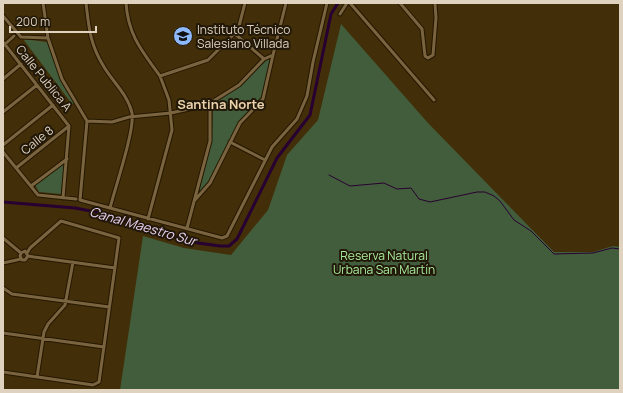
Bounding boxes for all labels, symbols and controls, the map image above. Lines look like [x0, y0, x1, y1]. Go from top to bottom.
scale bar [10, 8, 96, 34]
text: 200 m [16, 13, 50, 30]
place label: Instituto Técnico Salesiano Villada [197, 21, 290, 52]
school or university icon: Instituto Técnico Salesiano Villada [172, 25, 194, 47]
street label: Calle Publica A [12, 41, 76, 115]
district label: Santina Norte [177, 95, 265, 113]
street label: Calle 8 [17, 122, 57, 158]
water label: Canal Maestro Sur [88, 202, 201, 250]
park label: Reserva Natural Urbana San Martín [333, 247, 435, 278]

